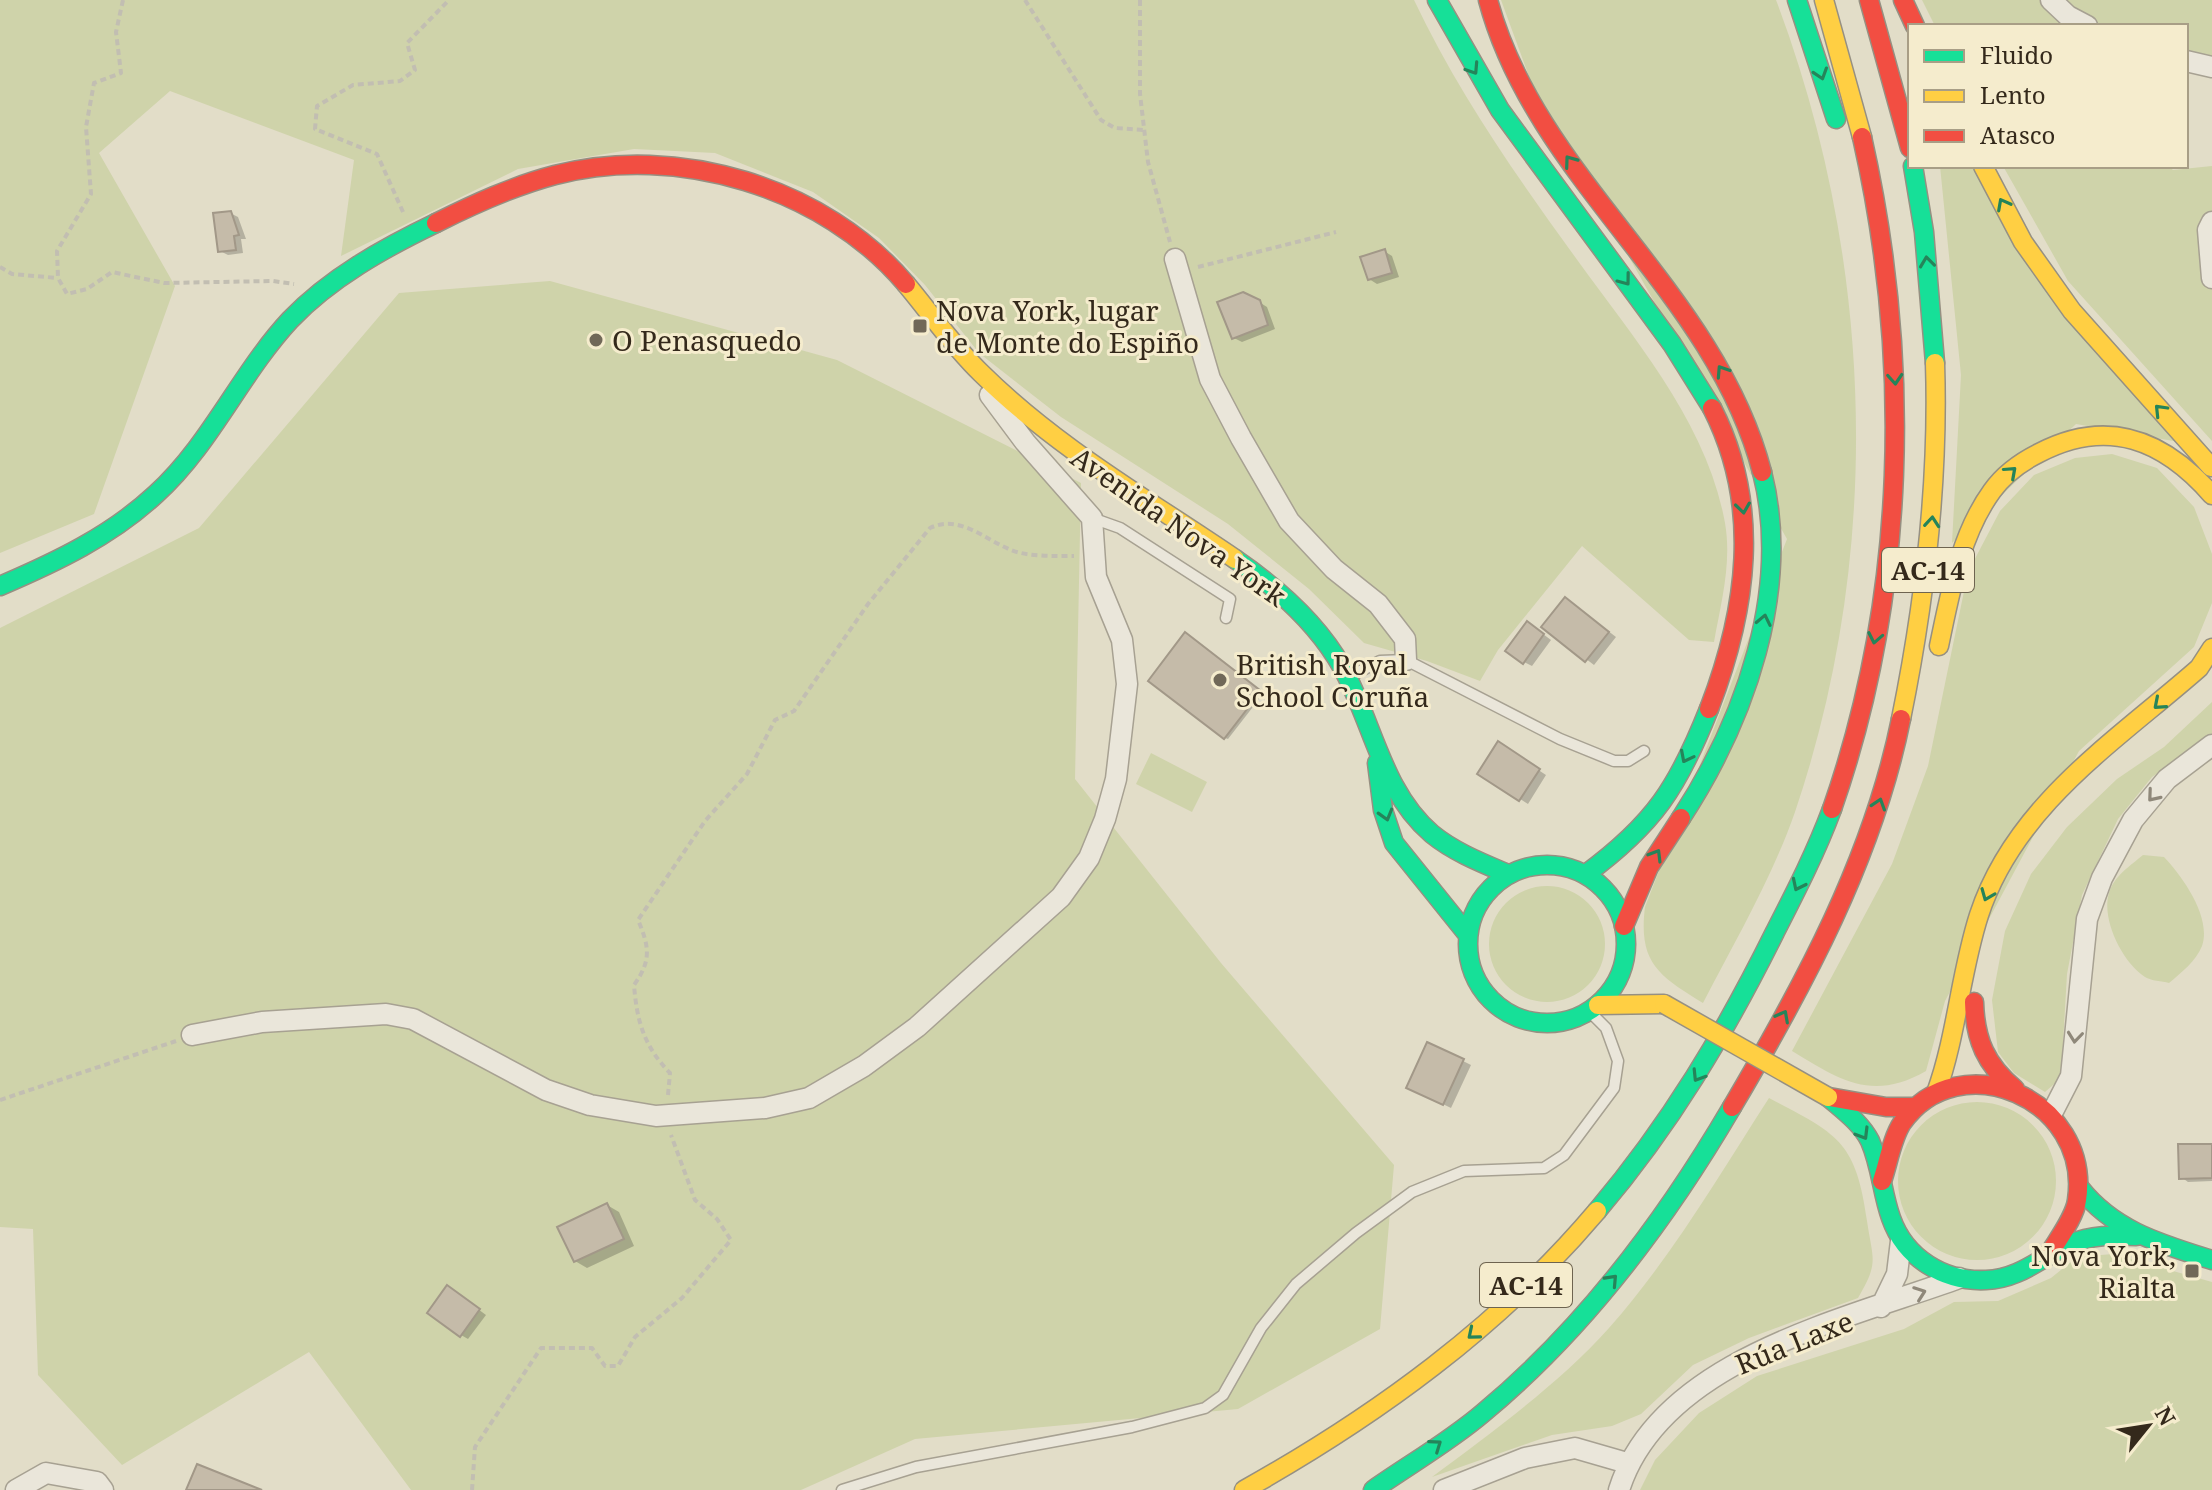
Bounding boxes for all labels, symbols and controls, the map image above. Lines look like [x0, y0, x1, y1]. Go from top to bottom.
legend [1908, 24, 2188, 168]
text: Fluido [1980, 38, 2053, 71]
one-way arrow [1464, 60, 1479, 75]
one-way arrow [1812, 66, 1828, 80]
text: Lento [1980, 78, 2046, 111]
text: Atasco [1980, 118, 2055, 151]
one-way arrow [1565, 155, 1579, 169]
one-way arrow [1997, 198, 2012, 212]
one-way arrow [1919, 256, 1936, 269]
one-way arrow [1616, 271, 1630, 286]
place label: Nova York, lugar de Monte do Espiño [936, 291, 1199, 361]
marker: Nova York, lugar de Monte do Espiño [911, 317, 929, 335]
place label: O Penasquedo [612, 321, 802, 359]
marker: O Penasquedo [587, 331, 605, 349]
one-way arrow [1716, 366, 1731, 380]
one-way arrow [1886, 373, 1903, 386]
one-way arrow [2155, 405, 2169, 419]
street label: Avenida Nova York [1064, 437, 1295, 615]
one-way arrow [2002, 467, 2016, 481]
one-way arrow [1734, 501, 1751, 515]
one-way arrow [1924, 515, 1941, 528]
road number: AC-14 [1882, 548, 1974, 592]
one-way arrow [1755, 614, 1772, 628]
one-way arrow [1868, 631, 1885, 645]
place label: British Royal School Coruña [1236, 645, 1429, 715]
marker: British Royal School Coruña [1211, 671, 1229, 689]
one-way arrow [2154, 694, 2169, 709]
one-way arrow [1681, 749, 1696, 764]
one-way arrow [2148, 786, 2163, 801]
one-way arrow [1870, 798, 1886, 812]
one-way arrow [1377, 807, 1393, 821]
one-way arrow [1646, 849, 1662, 864]
one-way arrow [1793, 877, 1808, 892]
one-way arrow [1980, 887, 1997, 901]
one-way arrow [1774, 1010, 1789, 1024]
one-way arrow [2067, 1031, 2084, 1044]
one-way arrow [1692, 1067, 1707, 1081]
one-way arrow [1854, 1125, 1869, 1140]
place label: Nova York, Rialta [2031, 1236, 2176, 1306]
marker: Nova York, Rialta [2183, 1262, 2201, 1280]
road number: AC-14 [1480, 1263, 1572, 1307]
one-way arrow [1602, 1275, 1617, 1290]
one-way arrow [1912, 1286, 1926, 1303]
street label: Rúa Laxe [1730, 1301, 1858, 1383]
one-way arrow [1468, 1324, 1482, 1339]
north arrow [2108, 1386, 2188, 1466]
text: N [2149, 1400, 2184, 1431]
one-way arrow [1428, 1440, 1442, 1455]

